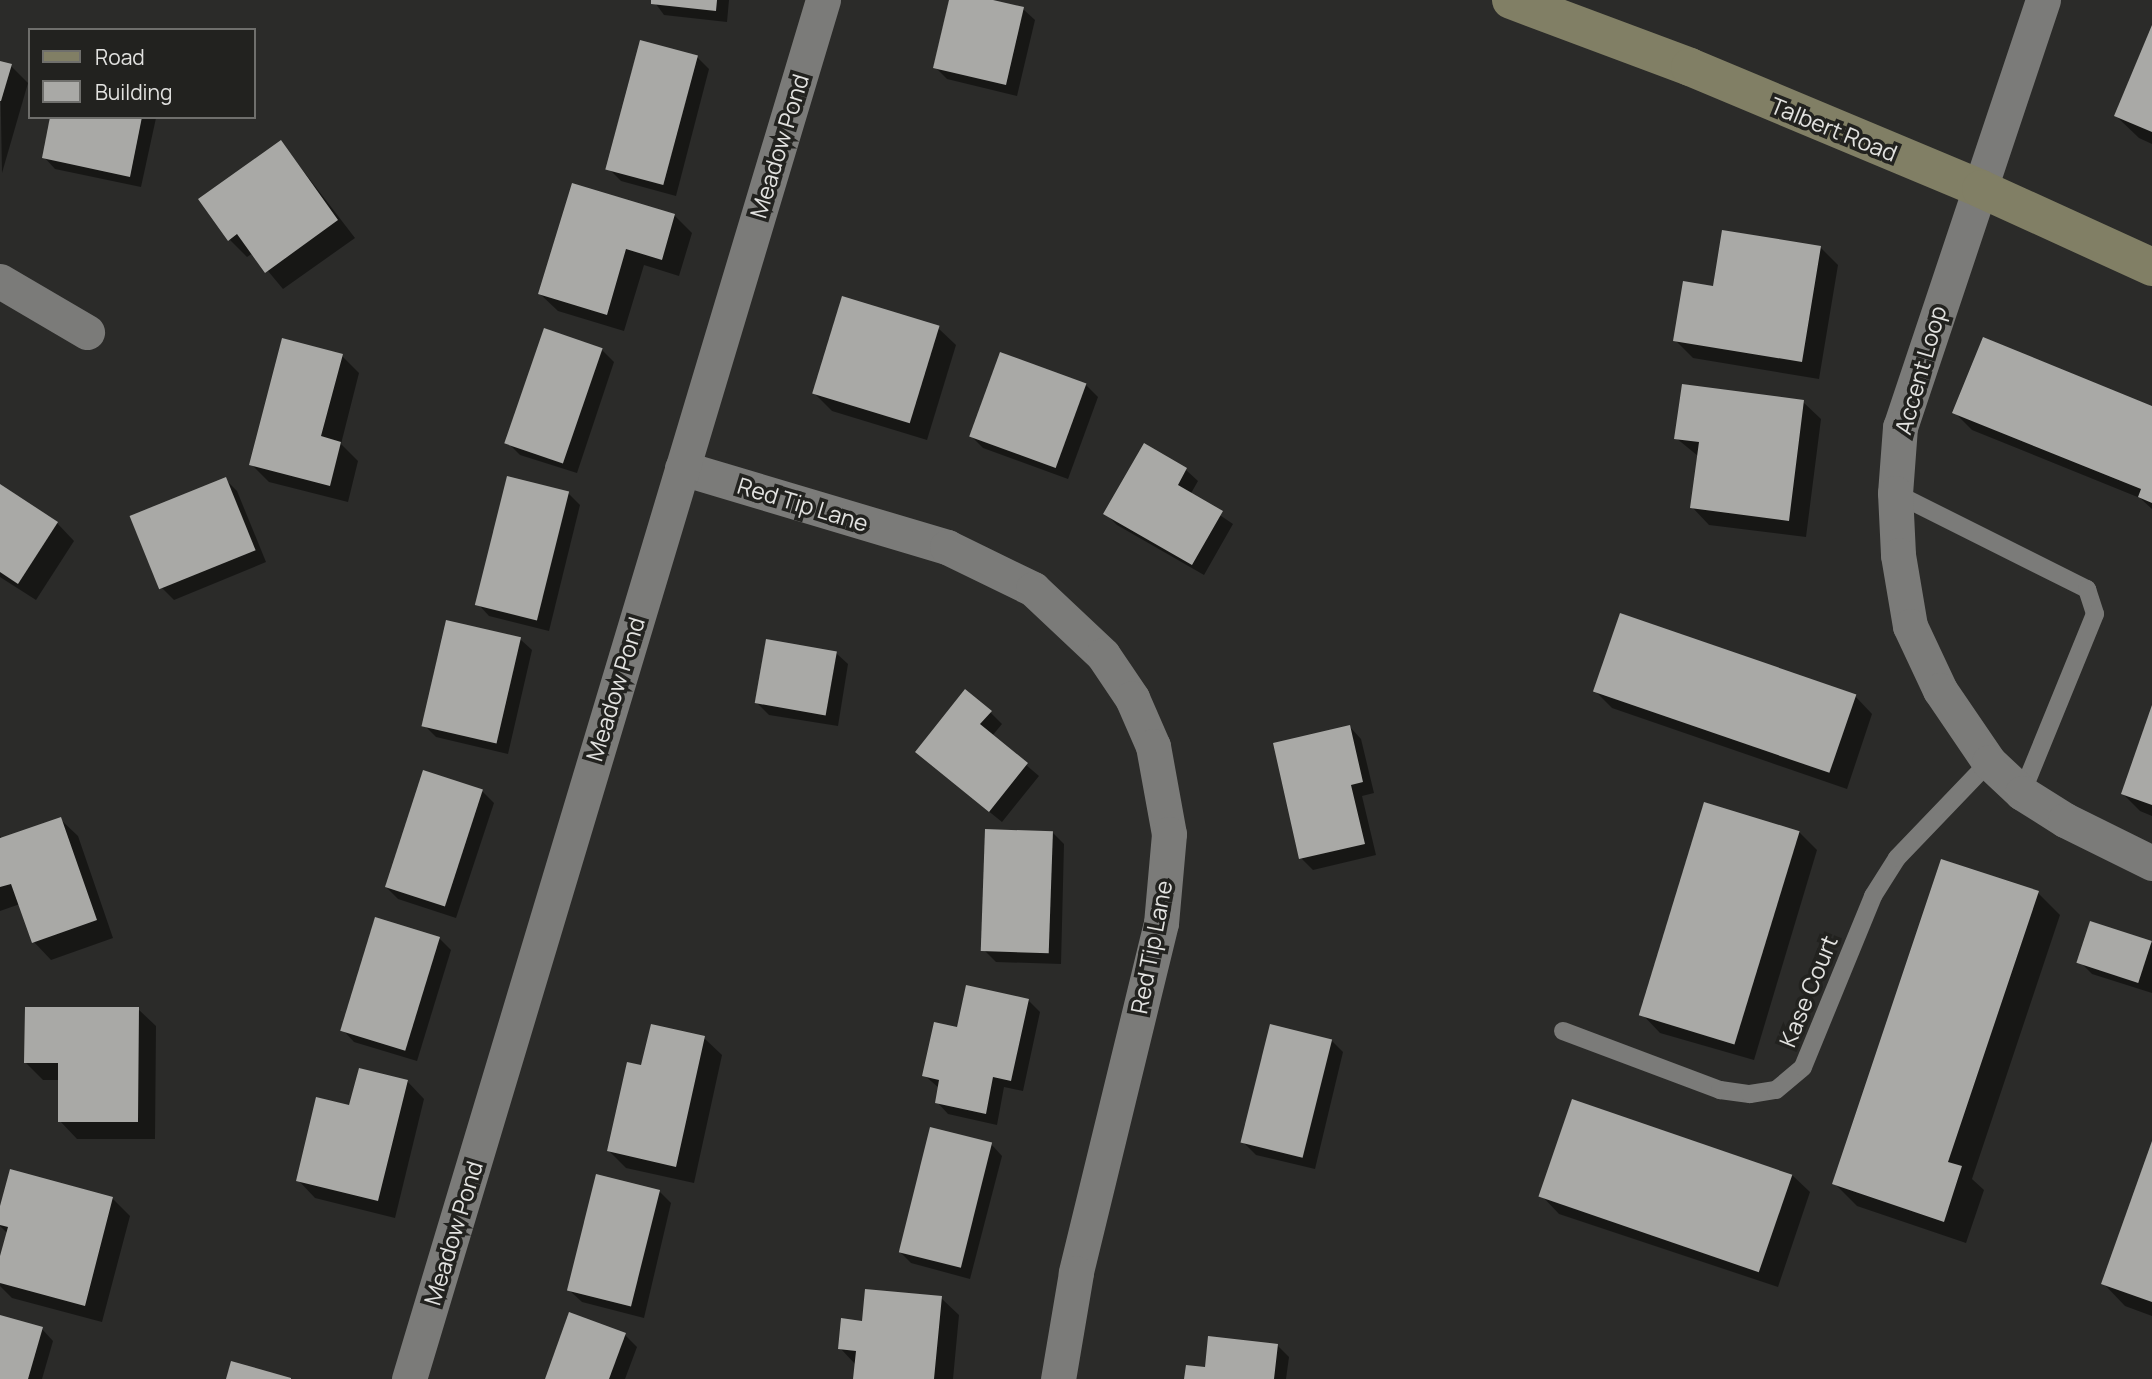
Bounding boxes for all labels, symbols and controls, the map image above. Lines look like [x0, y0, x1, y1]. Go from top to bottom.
legend [28, 28, 256, 119]
text: Road [95, 43, 145, 71]
street label: Meadow Pond [744, 71, 814, 221]
text: Building [95, 78, 172, 106]
street label: Talbert Road [1767, 91, 1901, 167]
street label: Accent Loop [1888, 303, 1952, 437]
street label: Red Tip Lane [734, 471, 872, 537]
street label: Meadow Pond [580, 614, 650, 764]
street label: Red Tip Lane [1125, 878, 1177, 1016]
street label: Kase Court [1773, 931, 1843, 1051]
street label: Meadow Pond [418, 1158, 488, 1308]

